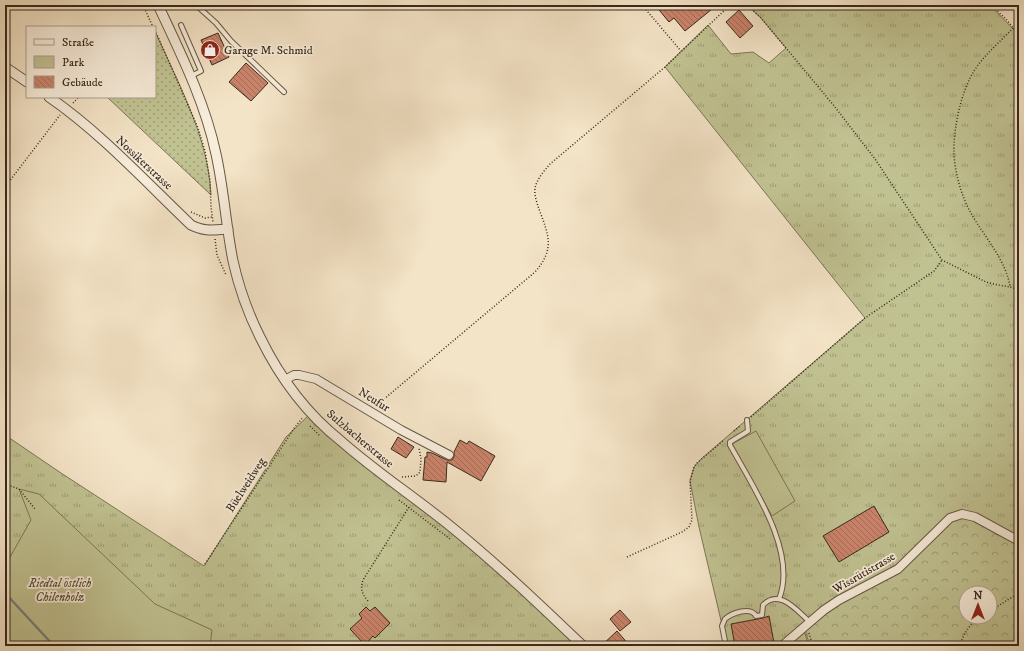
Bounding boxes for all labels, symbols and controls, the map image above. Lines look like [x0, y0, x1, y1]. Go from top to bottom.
legend [26, 26, 156, 98]
text: Straße [62, 35, 94, 50]
shop icon: Garage M. Schmid [199, 39, 221, 61]
place label: Garage M. Schmid [224, 43, 313, 58]
text: Park [62, 55, 84, 70]
text: Gebäude [62, 75, 103, 90]
street label: Nossikerstrasse [112, 133, 176, 193]
street label: Neufur [355, 385, 393, 416]
street label: Sulzbacherstrasse [323, 407, 397, 471]
street label: Büelweidweg [223, 455, 269, 515]
street label: Wissrütistrasse [829, 549, 898, 597]
park label: Riedtal östlich Chilenholz [28, 576, 92, 605]
north arrow [958, 585, 998, 625]
text: N [973, 589, 983, 603]

